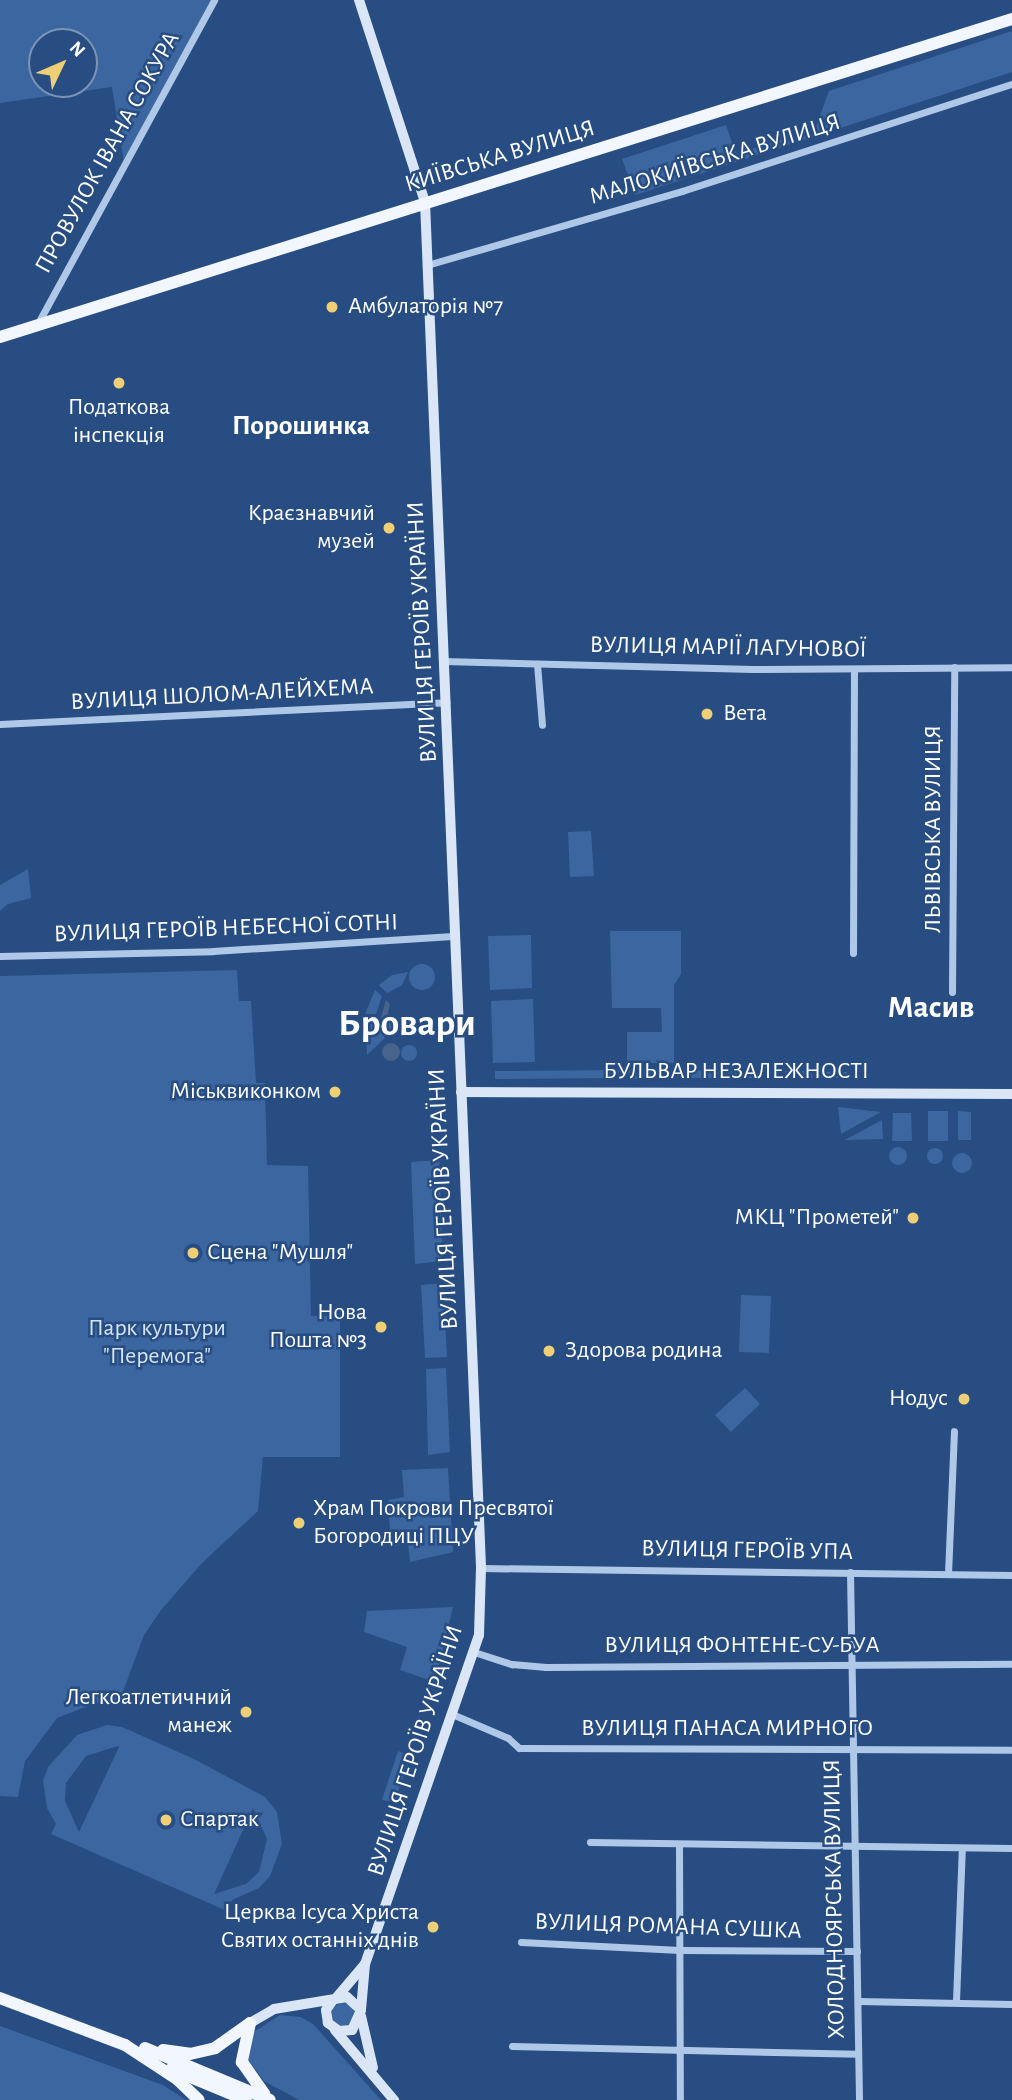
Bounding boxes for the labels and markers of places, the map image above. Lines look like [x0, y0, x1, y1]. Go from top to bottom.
place label: Амбулаторія №7 [348, 293, 503, 321]
marker: Амбулаторія №7 [322, 297, 342, 317]
marker: Податкова інспекція [111, 375, 127, 391]
place label: Податкова інспекція [68, 394, 170, 450]
place label: Краєзнавчий музей [248, 500, 375, 556]
marker: Краєзнавчий музей [381, 520, 397, 536]
place label: Вета [723, 700, 767, 728]
marker: Вета [697, 704, 717, 724]
place label: Міськвиконком [171, 1078, 321, 1106]
marker: Міськвиконком [327, 1084, 343, 1100]
place label: МКЦ "Прометей" [734, 1204, 899, 1232]
marker: МКЦ "Прометей" [905, 1210, 921, 1226]
place label: Сцена "Мушля" [207, 1239, 353, 1267]
marker: Сцена "Мушля" [185, 1245, 201, 1261]
place label: Нова Пошта №3 [269, 1299, 367, 1355]
marker: Нова Пошта №3 [373, 1319, 389, 1335]
place label: Здорова родина [565, 1337, 722, 1365]
marker: Здорова родина [539, 1341, 559, 1361]
place label: Нодус [889, 1385, 948, 1413]
marker: Нодус [954, 1389, 974, 1409]
place label: Храм Покрови Пресвятої Богородиці ПЦУ [313, 1495, 554, 1551]
marker: Храм Покрови Пресвятої Богородиці ПЦУ [291, 1515, 307, 1531]
place label: Легкоатлетичний манеж [66, 1684, 232, 1740]
marker: Легкоатлетичний манеж [238, 1704, 254, 1720]
place label: Спартак [180, 1806, 259, 1834]
marker: Спартак [158, 1812, 174, 1828]
place label: Церква Ісуса Христа Святих останніх днів [221, 1899, 419, 1955]
marker: Церква Ісуса Христа Святих останніх днів [425, 1919, 441, 1935]

